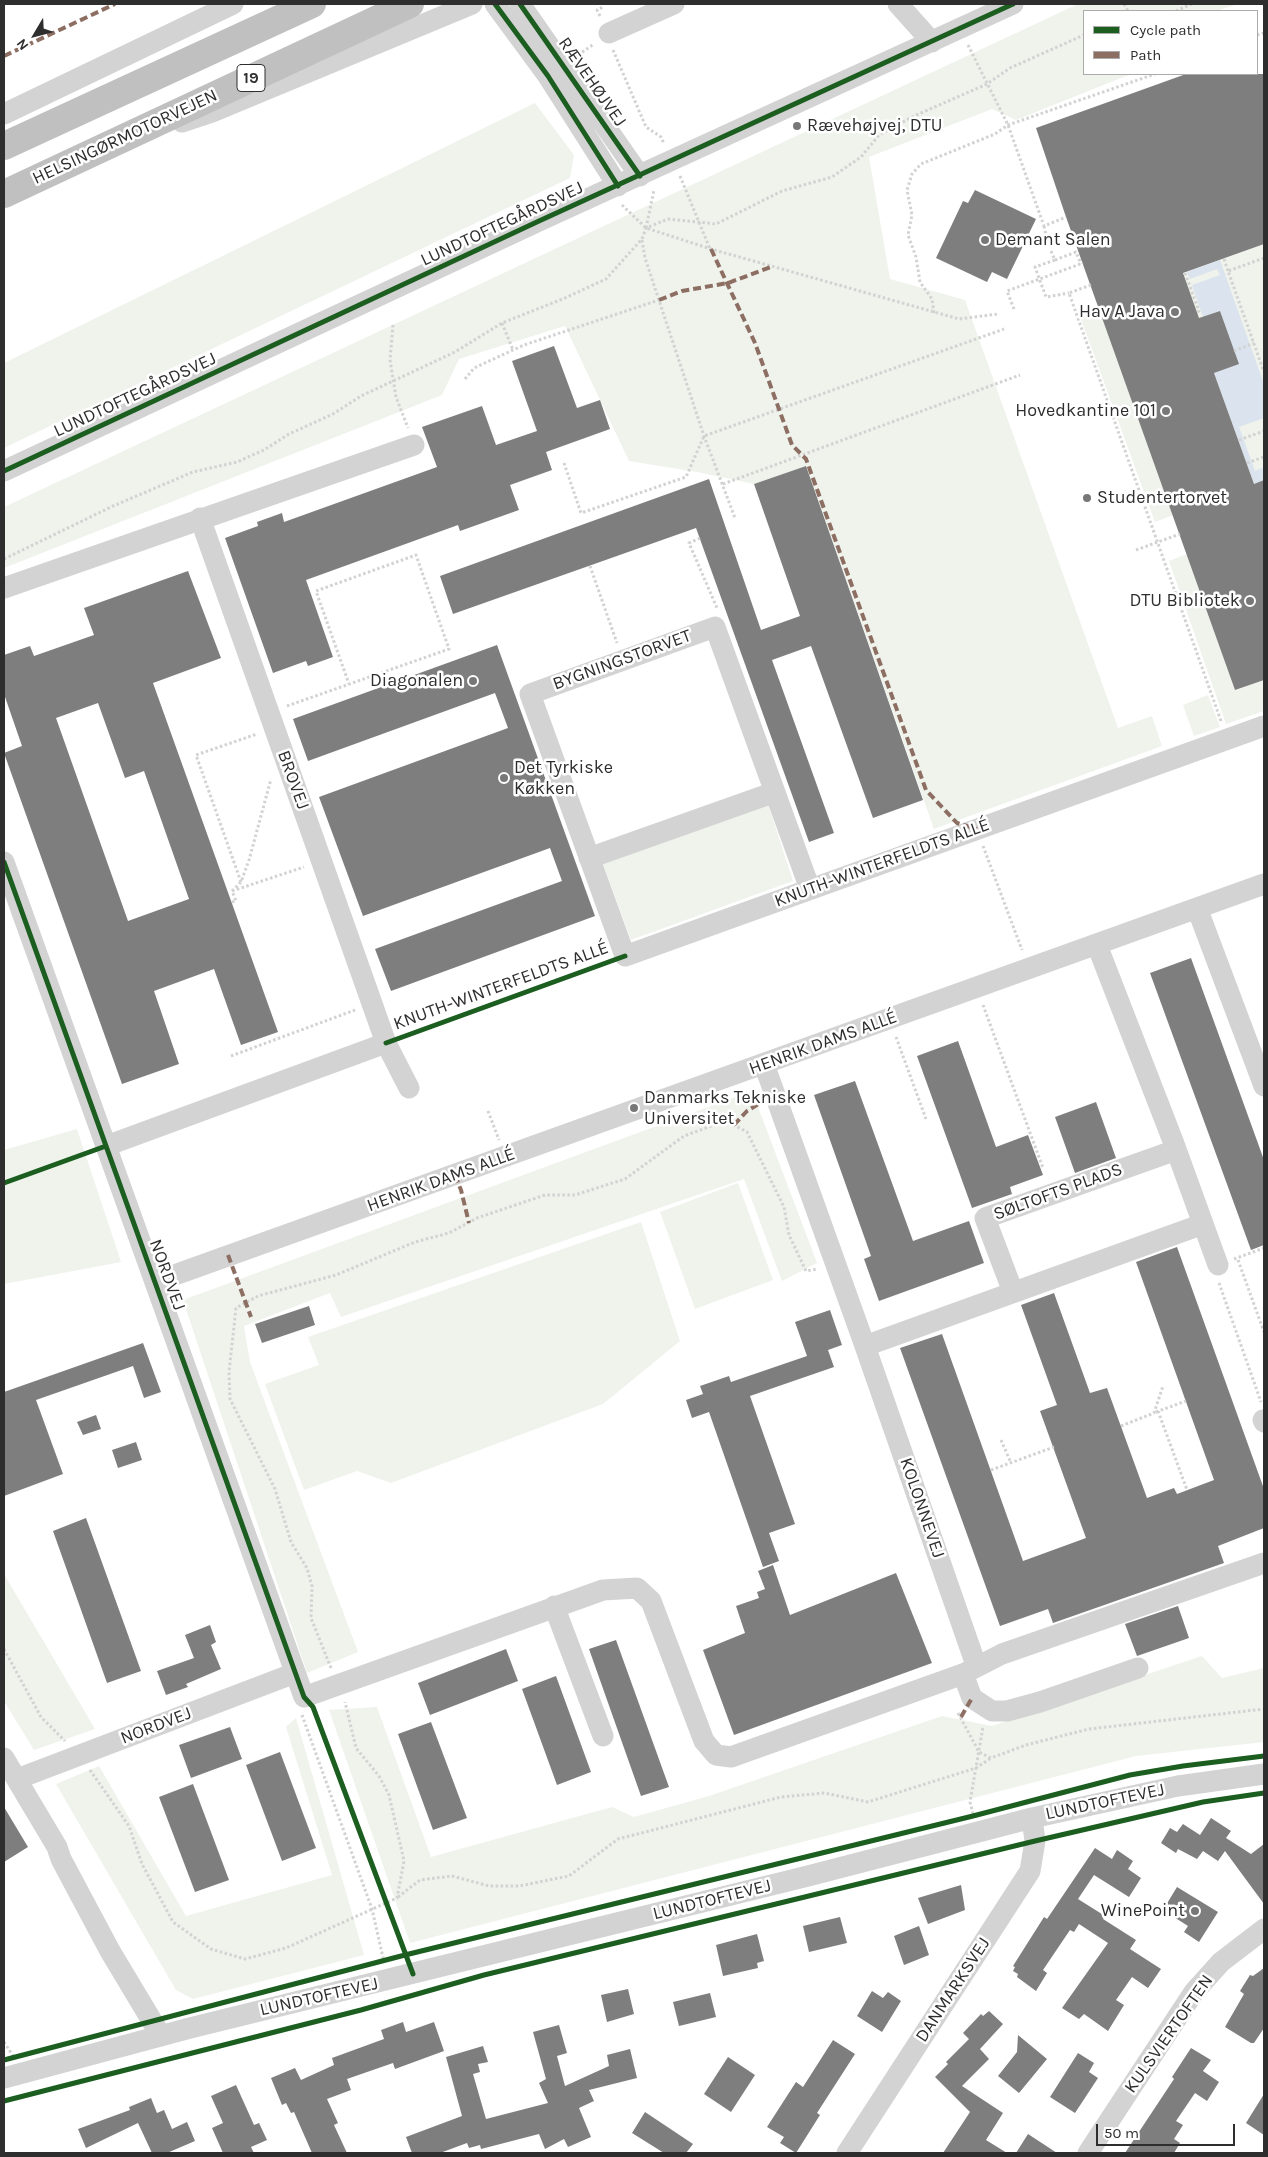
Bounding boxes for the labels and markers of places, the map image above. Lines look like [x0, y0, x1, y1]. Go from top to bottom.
place label: Rævehøjvej, DTU [807, 115, 943, 137]
marker: Rævehøjvej, DTU [791, 120, 803, 132]
place label: Demant Salen [995, 229, 1111, 251]
marker: Demant Salen [979, 234, 991, 246]
place label: Hav A Java [1079, 301, 1165, 323]
marker: Hav A Java [1169, 306, 1181, 318]
place label: Hovedkantine 101 [1015, 400, 1156, 422]
marker: Hovedkantine 101 [1160, 405, 1172, 417]
place label: Studentertorvet [1097, 487, 1227, 509]
marker: Studentertorvet [1081, 492, 1093, 504]
place label: DTU Bibliotek [1129, 590, 1240, 612]
marker: DTU Bibliotek [1244, 595, 1256, 607]
place label: Diagonalen [370, 670, 463, 692]
marker: Diagonalen [467, 675, 479, 687]
place label: Det Tyrkiske Køkken [514, 757, 613, 800]
marker: Det Tyrkiske Køkken [498, 772, 510, 784]
place label: Danmarks Tekniske Universitet [644, 1087, 806, 1130]
marker: Danmarks Tekniske Universitet [628, 1102, 640, 1114]
place label: WinePoint [1101, 1900, 1185, 1922]
marker: WinePoint [1189, 1905, 1201, 1917]

